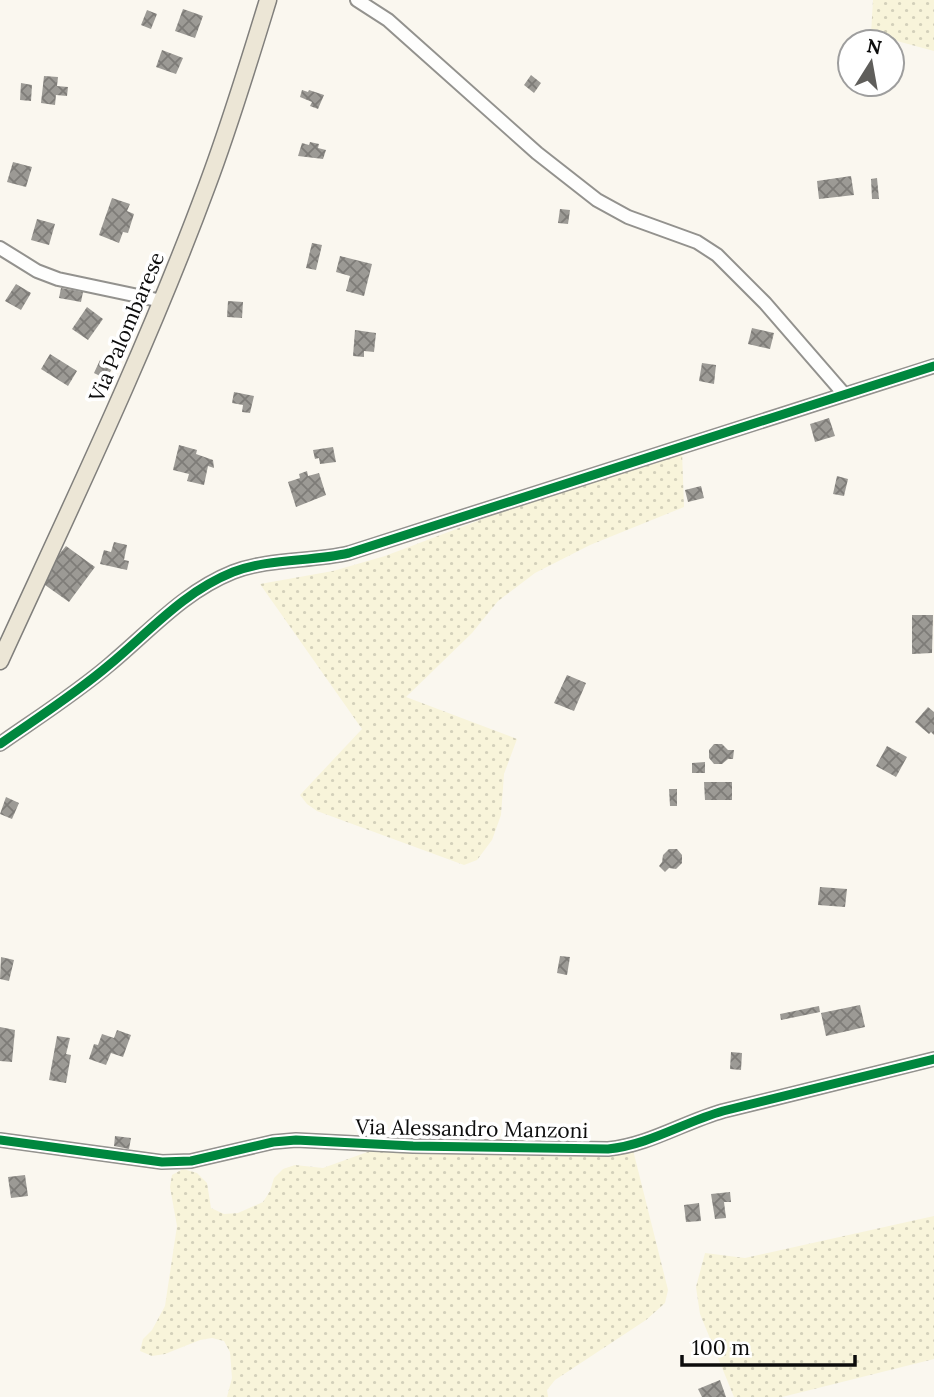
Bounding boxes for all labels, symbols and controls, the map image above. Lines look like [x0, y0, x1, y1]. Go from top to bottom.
north arrow [836, 28, 906, 98]
text: N [865, 33, 884, 60]
street label: Via Palombarese [82, 248, 170, 407]
street label: Via Alessandro Manzoni [354, 1113, 589, 1144]
scale bar [682, 1324, 855, 1368]
text: 100 m [692, 1334, 750, 1361]

